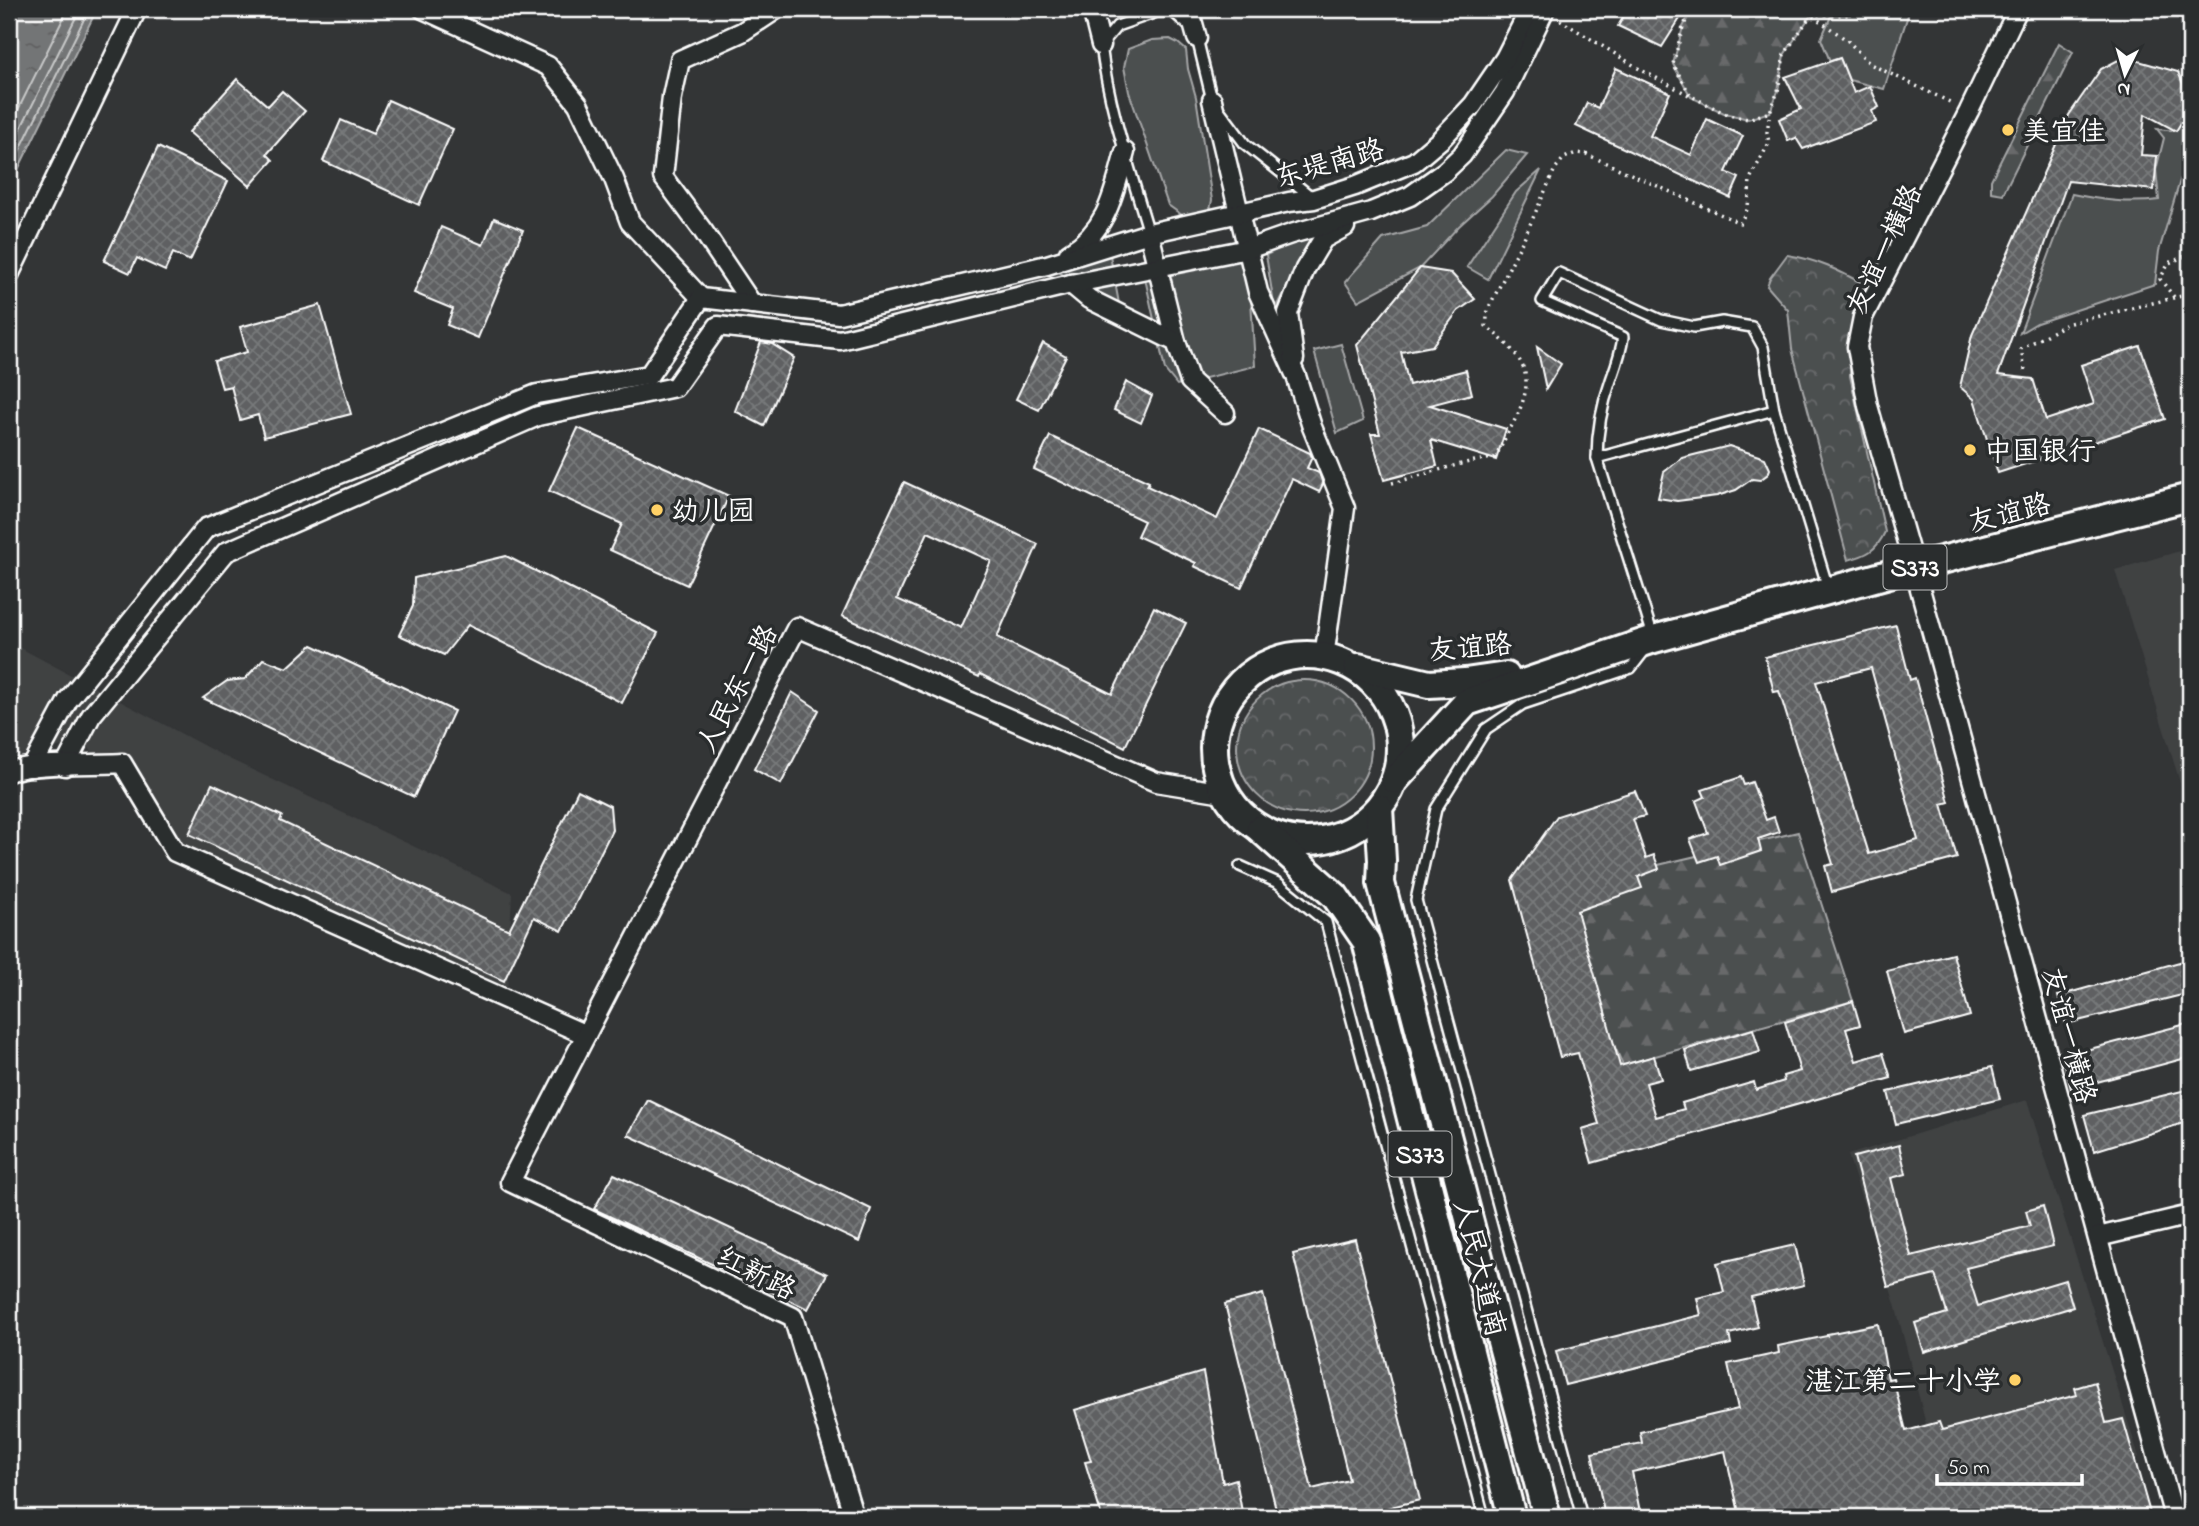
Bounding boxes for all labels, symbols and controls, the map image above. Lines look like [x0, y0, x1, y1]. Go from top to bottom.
north arrow [2090, 38, 2160, 108]
text: N [2116, 74, 2131, 102]
place label: 美宜佳 [2022, 113, 2106, 154]
marker: 美宜佳 [2000, 122, 2016, 138]
street label: 东堤南路 [1270, 130, 1389, 201]
street label: 友谊一横路 [1838, 178, 1934, 323]
place label: 中国银行 [1984, 433, 2096, 474]
marker: 中国银行 [1962, 442, 1978, 458]
street label: 友谊路 [1964, 485, 2056, 545]
place label: 幼儿园 [671, 493, 755, 534]
marker: 幼儿园 [649, 502, 665, 518]
road number: S373 [1884, 544, 1946, 590]
street label: 人民东一路 [688, 618, 790, 761]
street label: 友谊路 [1427, 625, 1514, 674]
street label: 友谊一横路 [2029, 963, 2105, 1109]
road number: S373 [1388, 1132, 1452, 1176]
street label: 人民大道南 [1441, 1196, 1514, 1342]
street label: 红新路 [709, 1238, 802, 1312]
place label: 湛江第二十小学 [1805, 1363, 2001, 1404]
marker: 湛江第二十小学 [2007, 1372, 2023, 1388]
scale bar [1937, 1442, 2082, 1486]
text: 50 m [1947, 1454, 1990, 1484]

